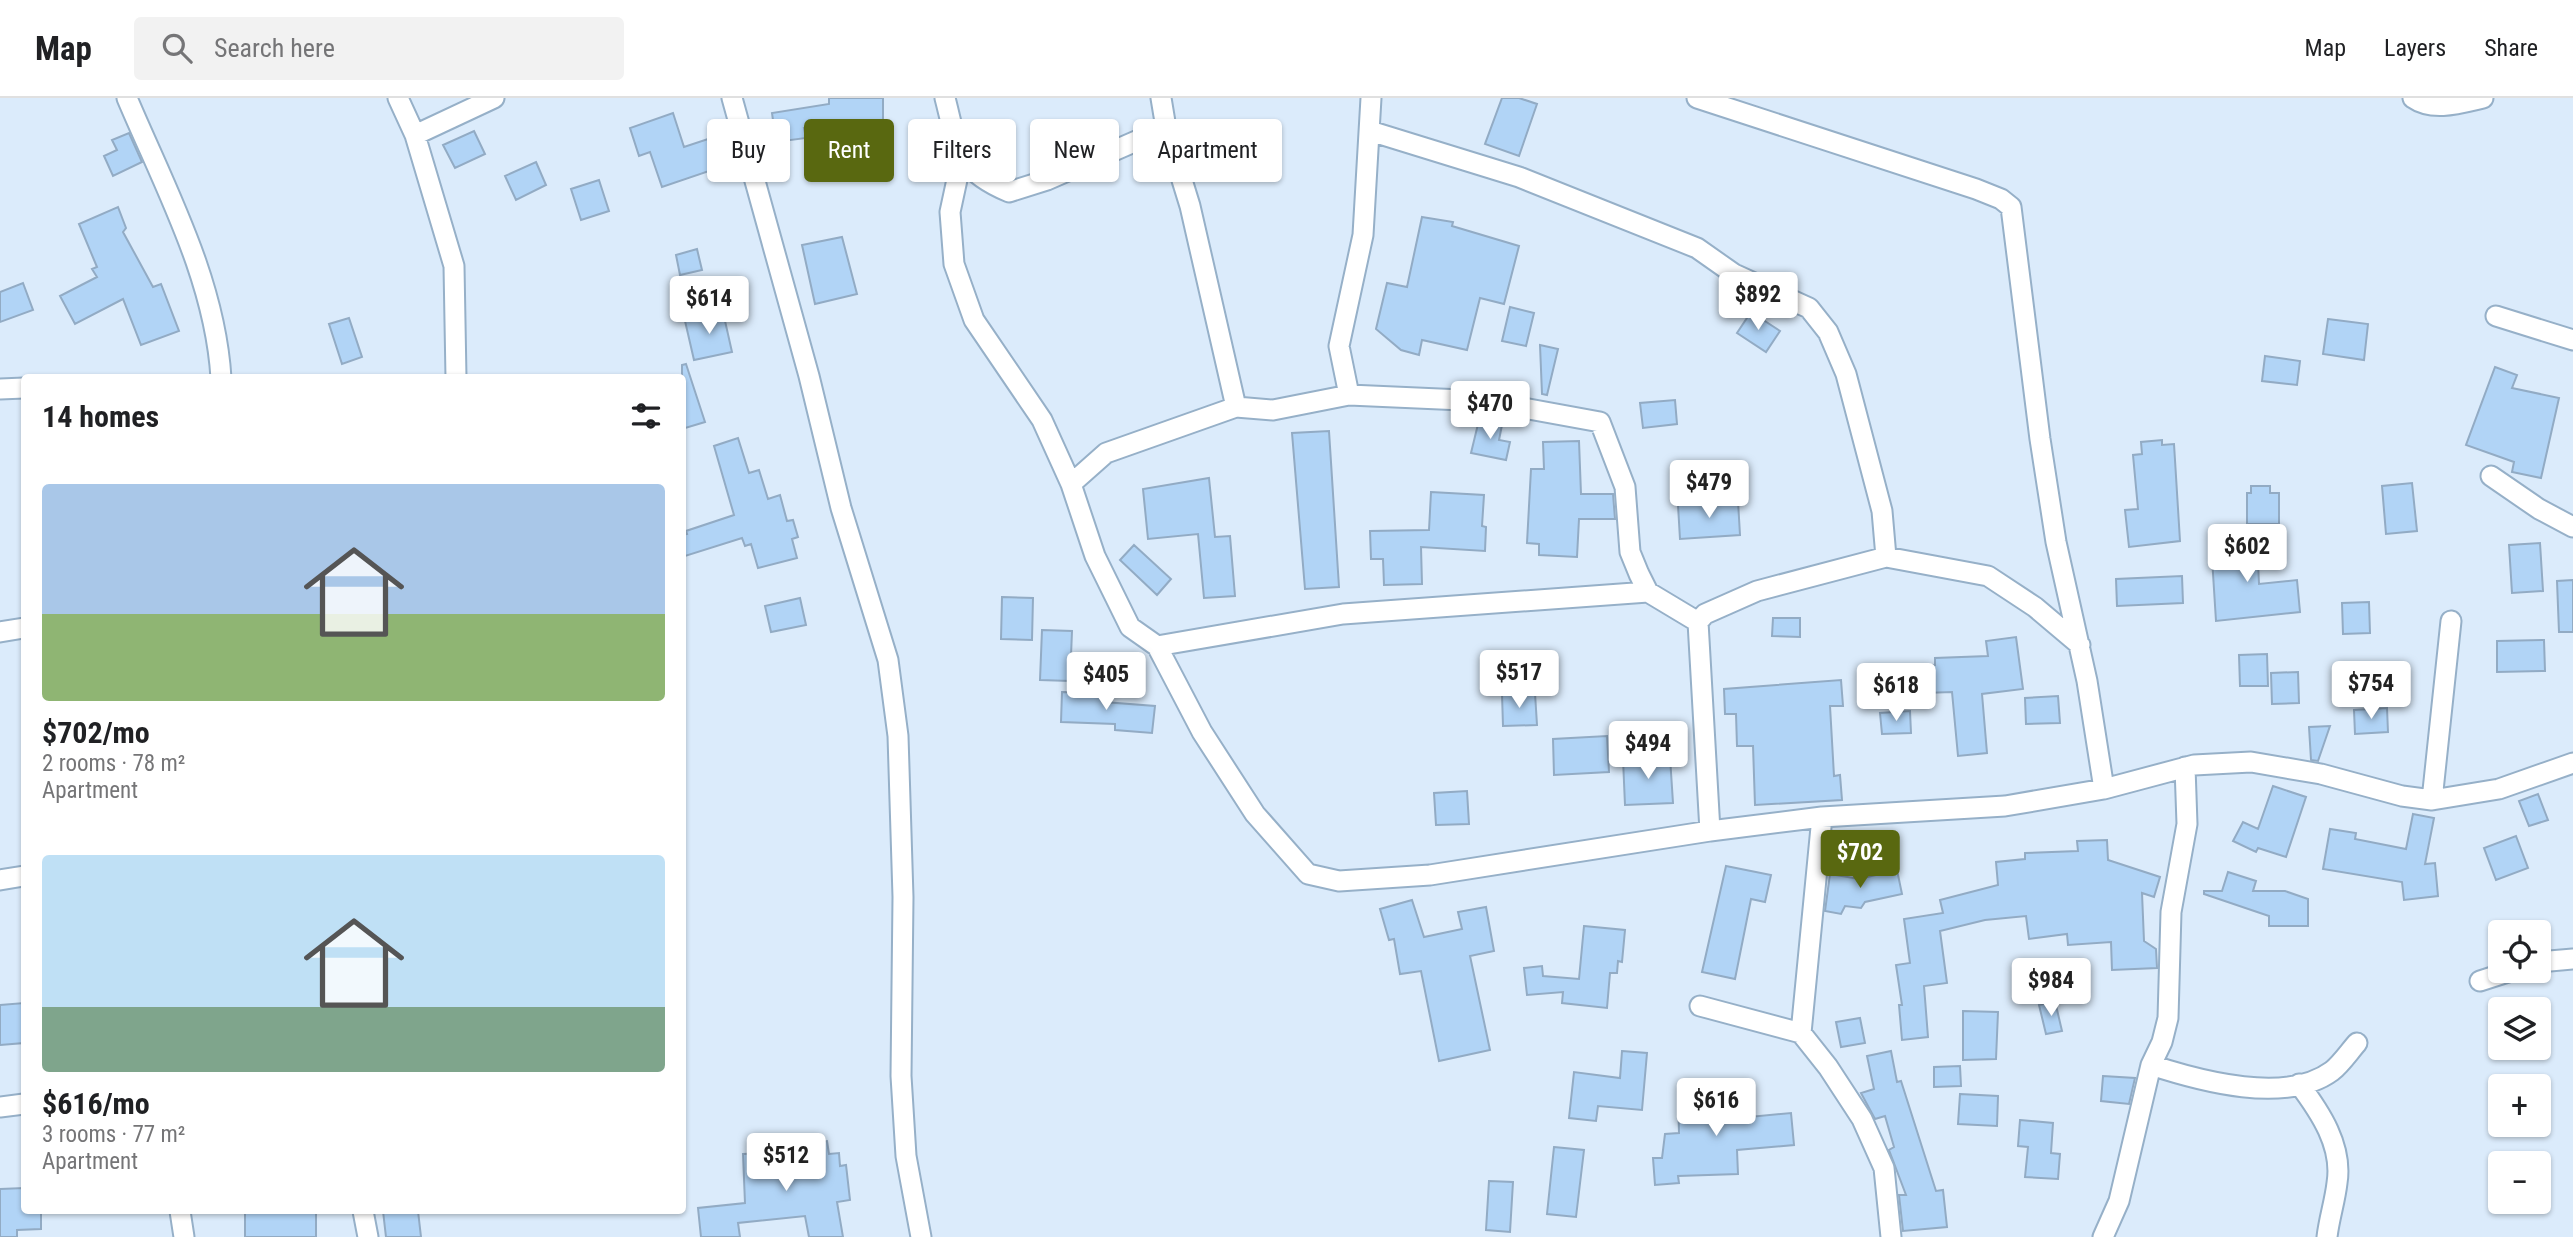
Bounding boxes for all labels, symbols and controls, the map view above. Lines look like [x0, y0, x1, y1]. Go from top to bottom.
search box [134, 17, 624, 80]
text: Map [35, 29, 92, 68]
icon: search [158, 29, 196, 67]
text: Search here [214, 33, 335, 63]
text: Map [2305, 34, 2346, 62]
text: Layers [2384, 34, 2446, 62]
text: Share [2484, 34, 2538, 62]
chip: Buy [707, 119, 790, 182]
chip: Rent [804, 119, 894, 182]
chip: Filters [908, 119, 1016, 182]
chip: New [1030, 119, 1119, 182]
chip: Apartment [1133, 119, 1282, 182]
pin: $892 [1717, 272, 1799, 332]
pin: $614 [668, 276, 750, 336]
text: $892 [1735, 281, 1781, 308]
text: $614 [686, 285, 732, 312]
pin: $470 [1449, 382, 1531, 441]
text: $470 [1467, 390, 1513, 417]
icon: filters [627, 397, 665, 435]
text: 14 homes [42, 399, 159, 434]
pin: $479 [1668, 460, 1750, 520]
text: $479 [1686, 469, 1732, 496]
pin: $602 [2206, 524, 2288, 584]
icon: home [291, 529, 417, 655]
text: $602 [2224, 533, 2270, 560]
pin: $517 [1478, 650, 1560, 710]
pin: $405 [1065, 652, 1147, 712]
text: $517 [1496, 659, 1542, 686]
text: $405 [1083, 661, 1129, 688]
pin: $754 [2330, 662, 2412, 721]
pin: $618 [1855, 664, 1937, 723]
text: $754 [2348, 670, 2394, 697]
text: $618 [1873, 672, 1919, 699]
text: $702/mo [42, 715, 150, 750]
pin: $494 [1607, 722, 1689, 781]
text: $494 [1625, 730, 1671, 757]
text: 2 rooms · 78 m² [42, 750, 185, 777]
text: Apartment [42, 777, 138, 804]
pin: $702 [1819, 830, 1901, 890]
text: $702 [1837, 839, 1883, 866]
icon: home [291, 900, 417, 1026]
map controls [2488, 920, 2551, 1214]
button: locate [2488, 920, 2551, 983]
pin: $984 [2010, 958, 2092, 1018]
text: $984 [2028, 967, 2074, 994]
button: layers [2488, 997, 2551, 1060]
button: + [2488, 1074, 2551, 1137]
pin: $616 [1675, 1079, 1757, 1138]
text: $616/mo [42, 1086, 150, 1121]
text: $616 [1693, 1087, 1739, 1114]
text: 3 rooms · 77 m² [42, 1121, 185, 1148]
pin: $512 [745, 1134, 827, 1193]
text: $512 [763, 1142, 809, 1169]
text: Apartment [42, 1148, 138, 1175]
button: − [2488, 1151, 2551, 1214]

